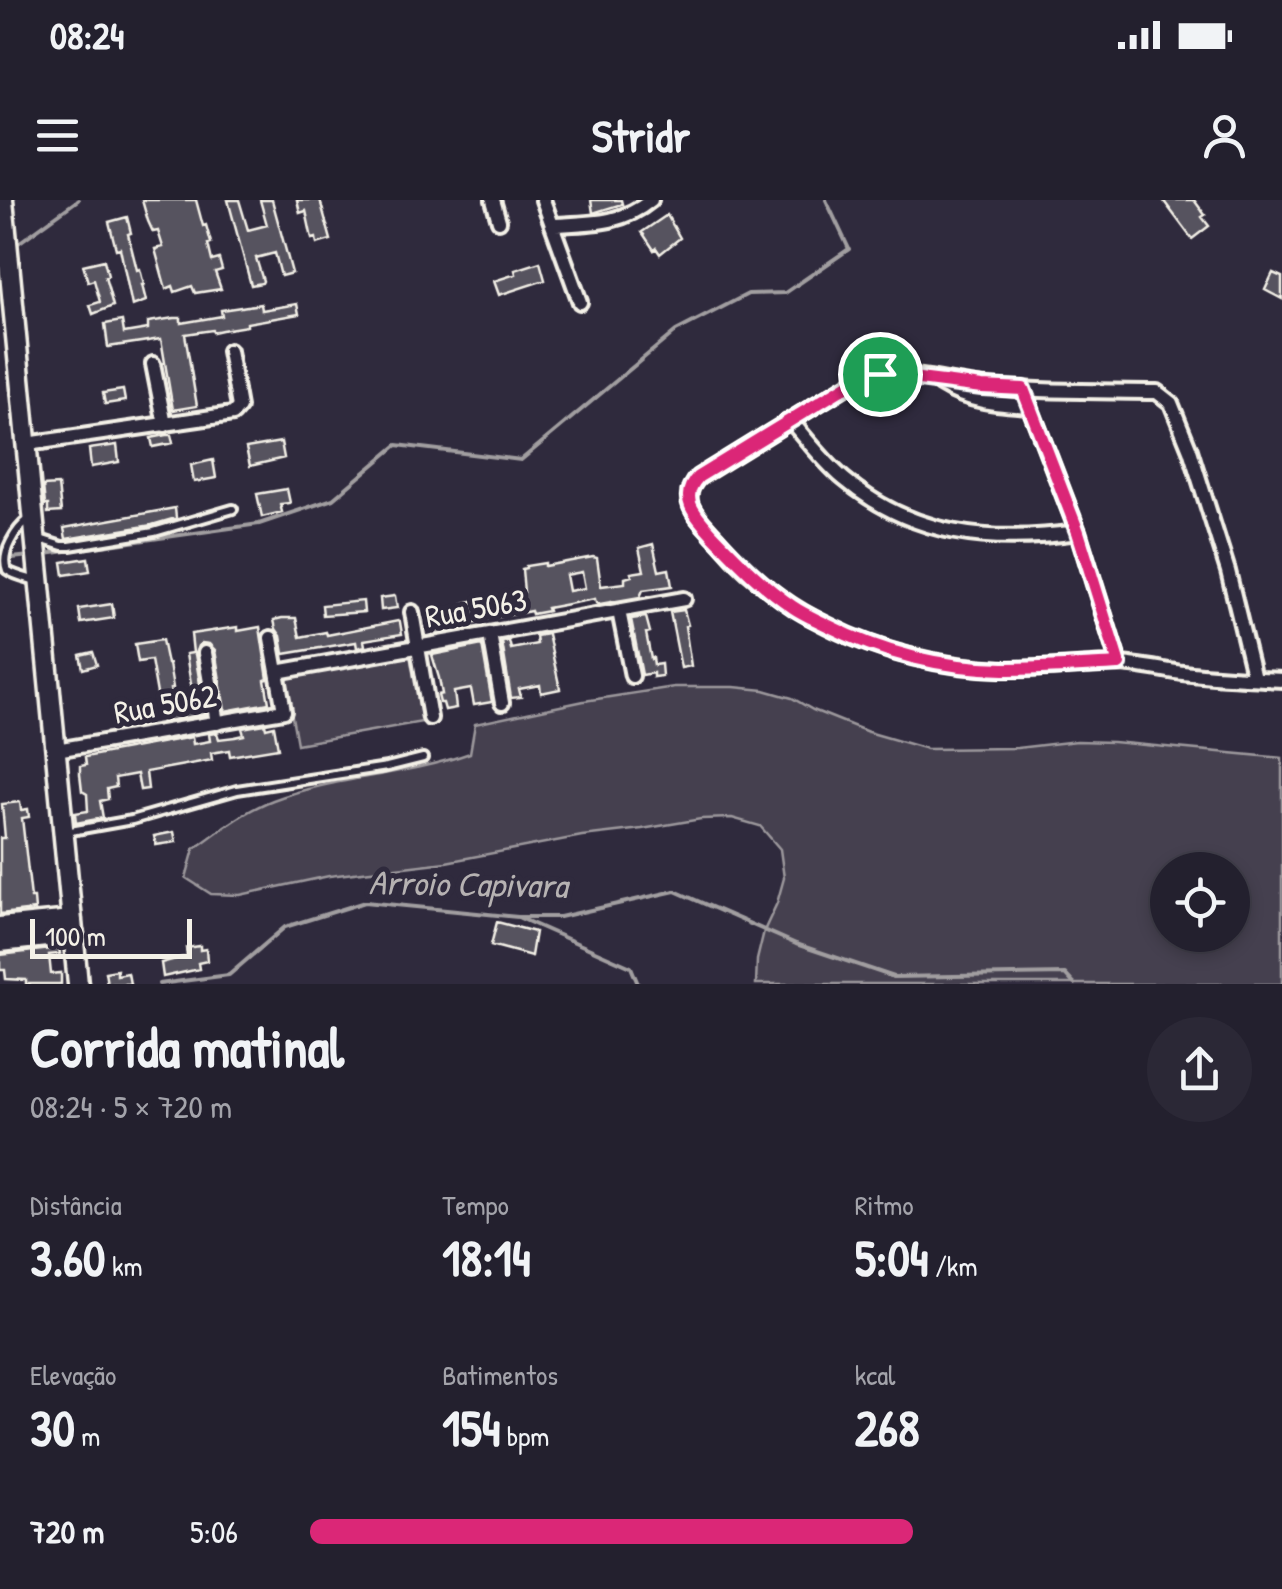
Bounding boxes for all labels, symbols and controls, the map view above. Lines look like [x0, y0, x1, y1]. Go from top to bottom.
text: 08:24 [50, 9, 124, 61]
text: Stridr [592, 105, 690, 166]
icon: menu [30, 108, 85, 163]
icon: person [1197, 108, 1252, 163]
pin [838, 332, 923, 417]
icon: arrive [853, 347, 908, 402]
street label: Rua 5063 [422, 577, 530, 638]
street label: Rua 5062 [111, 673, 219, 734]
map controls [1150, 852, 1250, 952]
button: locate [1150, 852, 1250, 952]
water label: Arroio Capivara [368, 858, 571, 909]
scale bar [30, 914, 192, 958]
text: 100 m [45, 917, 106, 955]
text: Corrida matinal [30, 1010, 344, 1084]
button: share [1147, 1017, 1252, 1122]
text: 08:24 · 5 × 720 m [30, 1085, 232, 1128]
text: Distância [30, 1186, 122, 1224]
text: Tempo [442, 1186, 509, 1224]
text: Ritmo [855, 1186, 914, 1224]
text: 3.60 [30, 1224, 105, 1292]
text: 18:14 [442, 1224, 531, 1292]
text: 5:04 [855, 1224, 929, 1292]
text: km [105, 1247, 143, 1285]
text: /km [929, 1247, 978, 1285]
text: Elevação [30, 1356, 116, 1394]
text: Batimentos [442, 1356, 558, 1394]
text: kcal [855, 1356, 896, 1394]
text: 30 [30, 1394, 75, 1462]
text: 154 [442, 1394, 500, 1462]
text: 268 [855, 1394, 920, 1462]
text: m [75, 1417, 100, 1455]
text: bpm [500, 1417, 549, 1455]
text: 720 m [30, 1510, 104, 1553]
text: 5:06 [190, 1510, 238, 1553]

